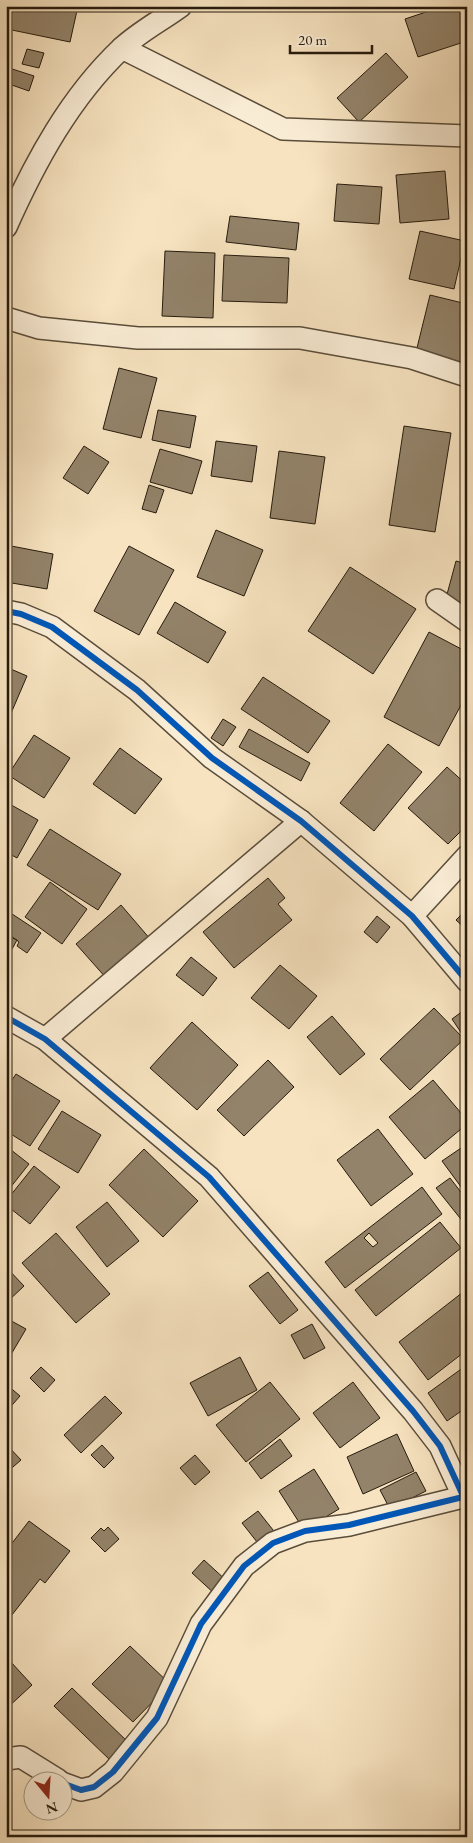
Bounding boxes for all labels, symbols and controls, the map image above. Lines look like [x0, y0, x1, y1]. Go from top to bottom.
scale bar [290, 22, 373, 54]
text: 20 m [298, 30, 327, 49]
north arrow [22, 1770, 72, 1820]
text: N [43, 1798, 60, 1819]

